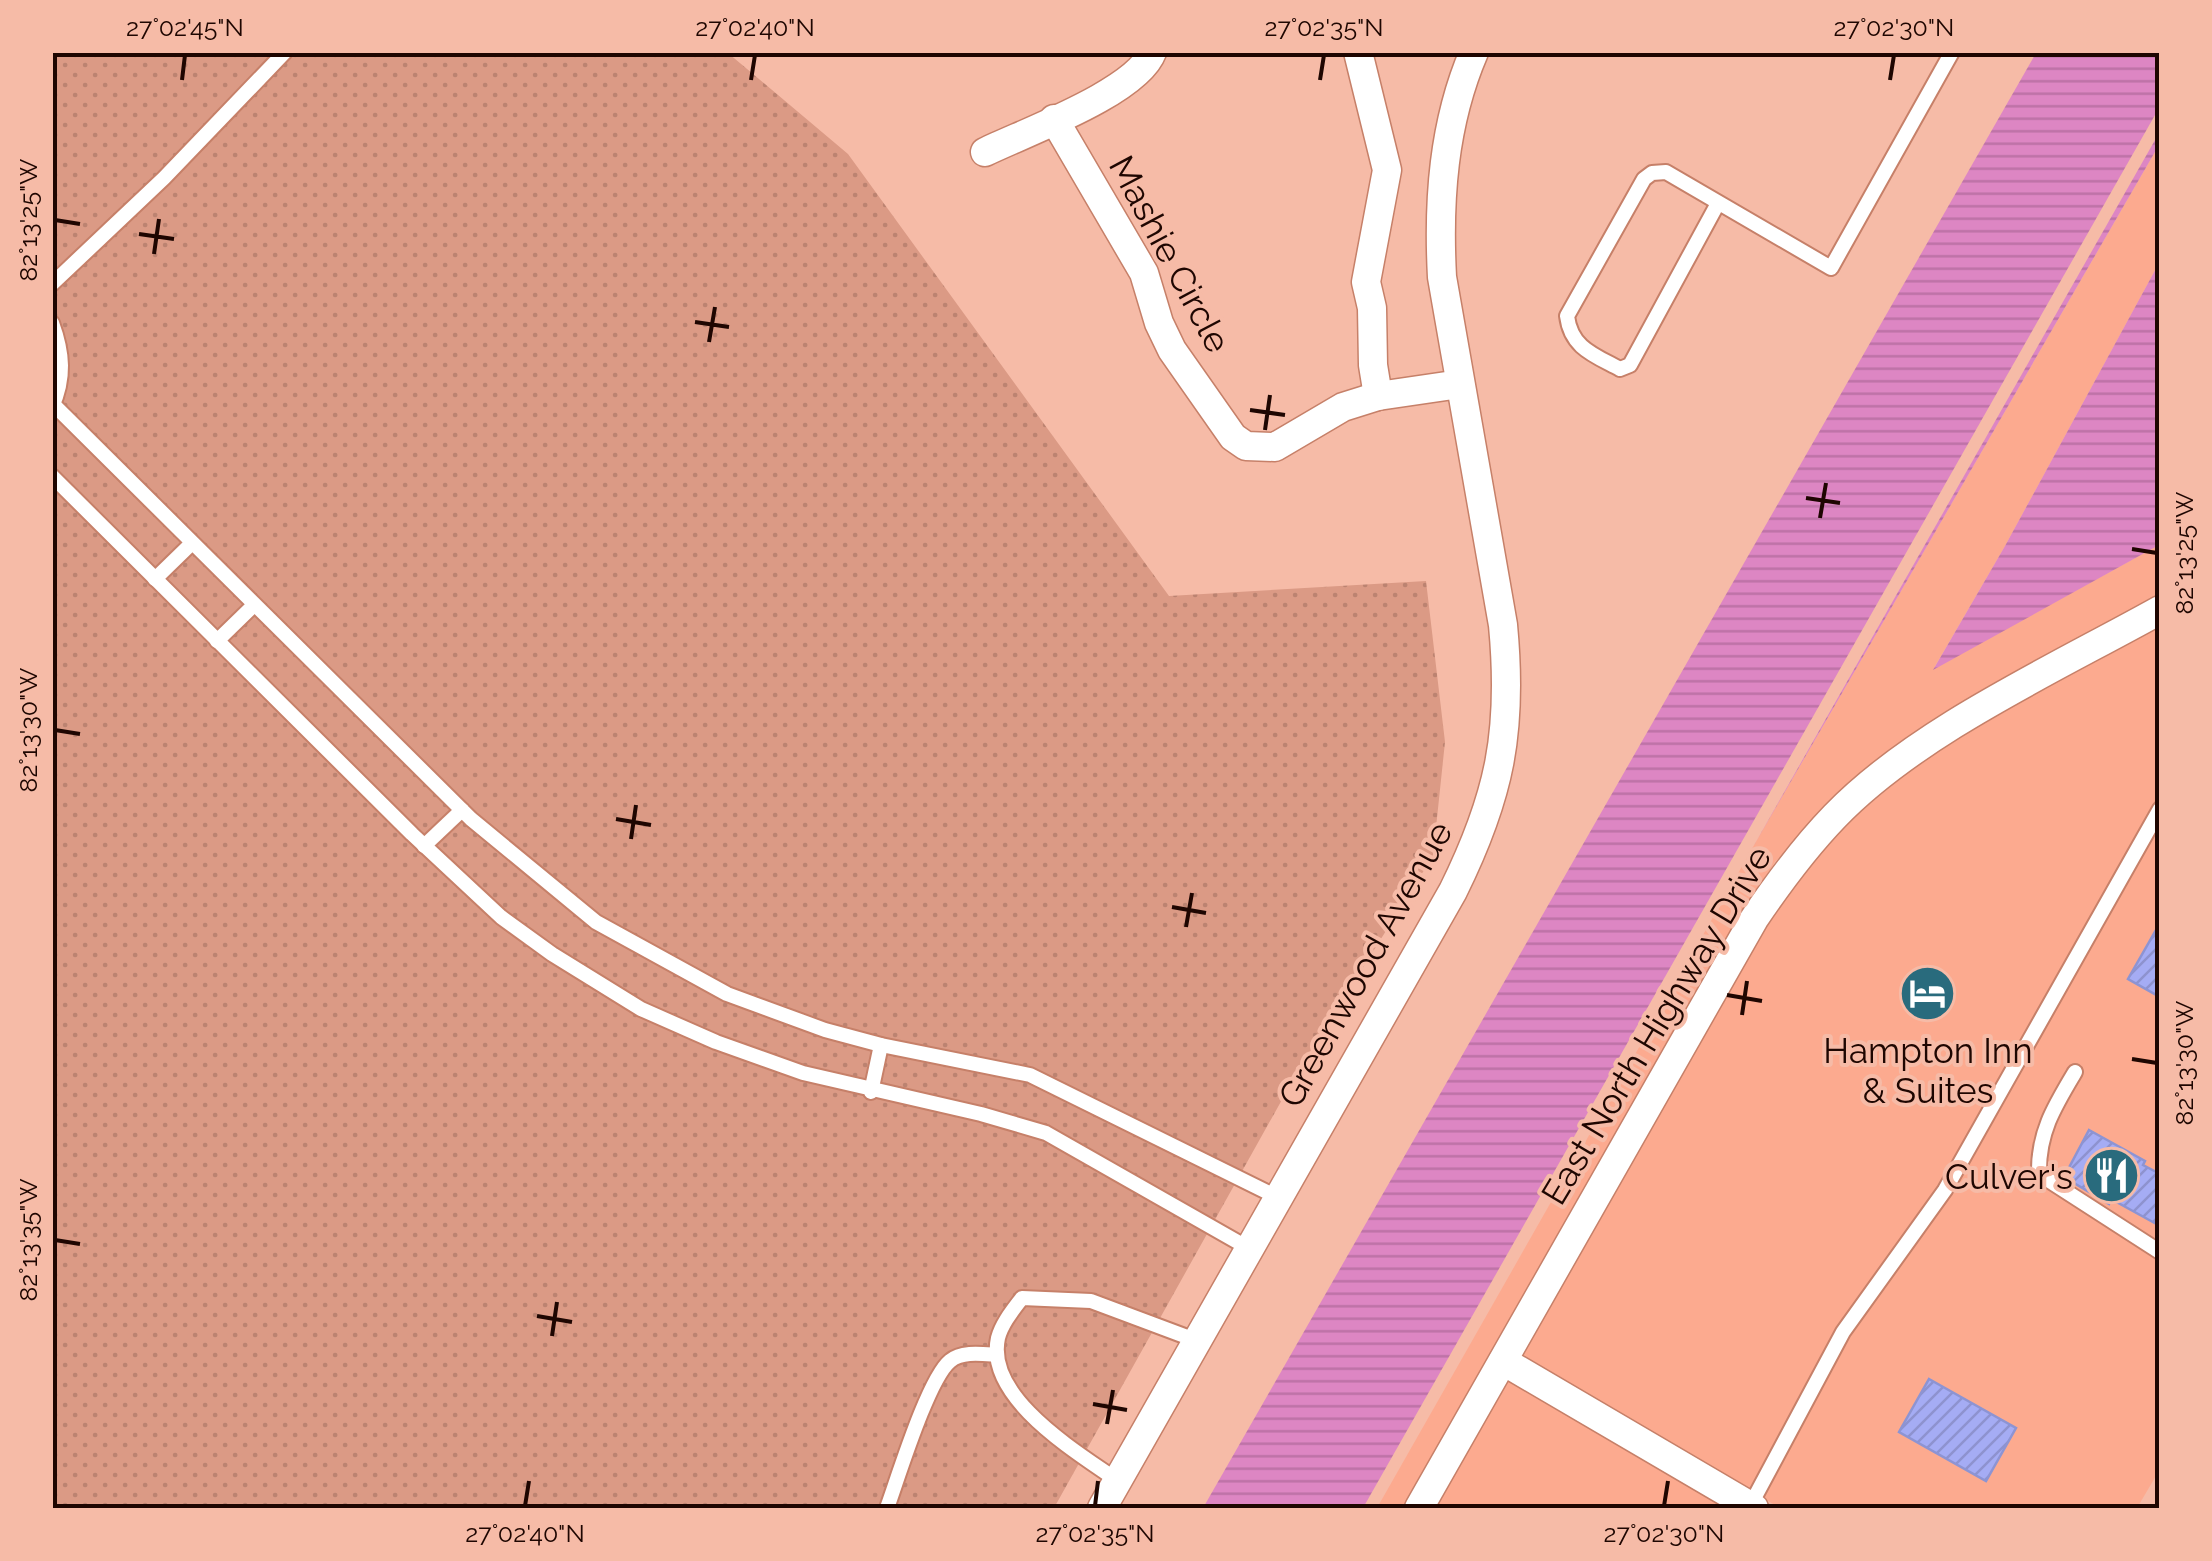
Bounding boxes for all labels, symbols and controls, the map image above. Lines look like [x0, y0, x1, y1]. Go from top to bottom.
text: 27°02'45"N [126, 12, 244, 42]
text: 27°02'40"N [695, 12, 815, 42]
text: 27°02'35"N [1264, 12, 1384, 42]
text: 27°02'30"N [1834, 12, 1954, 42]
street label: Mashie Circle [1101, 149, 1239, 359]
text: 82°13'25"W [13, 158, 43, 282]
text: 82°13'25"W [2169, 491, 2199, 615]
text: 82°13'30"W [13, 668, 43, 792]
street label: Greenwood Avenue [1270, 814, 1460, 1114]
street label: East North Highway Drive [1533, 838, 1779, 1212]
hotel icon: Hampton Inn & Suites [1898, 964, 1958, 1024]
text: 82°13'30"W [2169, 1001, 2199, 1125]
place label: Hampton Inn & Suites [1823, 1030, 2033, 1111]
restaurant icon: Culver's [2082, 1146, 2142, 1206]
place label: Culver's [1945, 1156, 2073, 1197]
text: 82°13'35"W [13, 1178, 43, 1302]
text: 27°02'40"N [465, 1518, 585, 1548]
text: 27°02'35"N [1035, 1518, 1155, 1548]
text: 27°02'30"N [1604, 1518, 1724, 1548]

